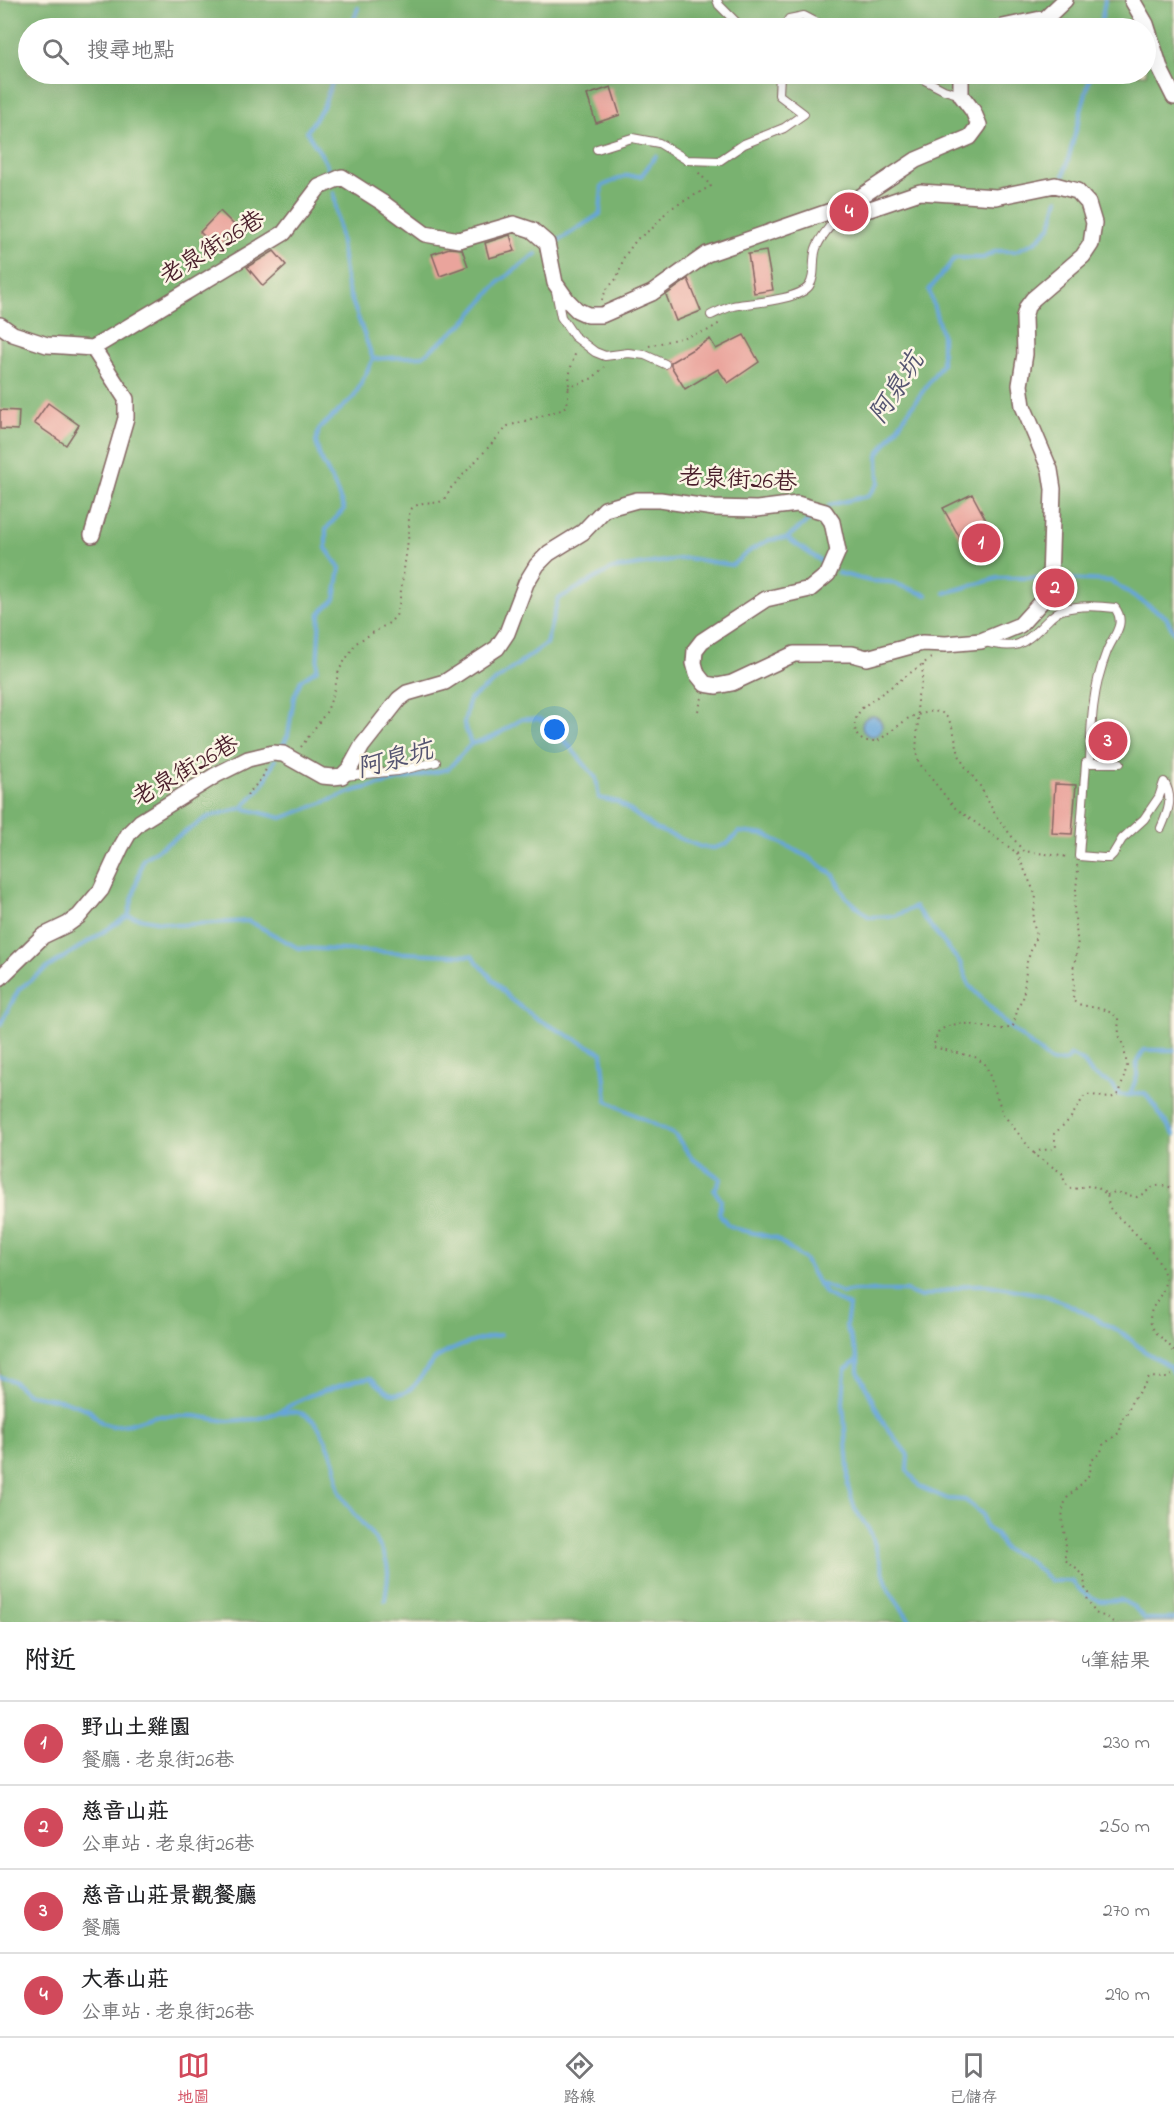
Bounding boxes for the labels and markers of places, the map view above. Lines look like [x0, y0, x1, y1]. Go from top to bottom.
pin: 4 [830, 190, 868, 234]
pin: 1 [962, 520, 1000, 566]
pin: 2 [1036, 566, 1074, 610]
pin: 3 [1088, 718, 1128, 764]

